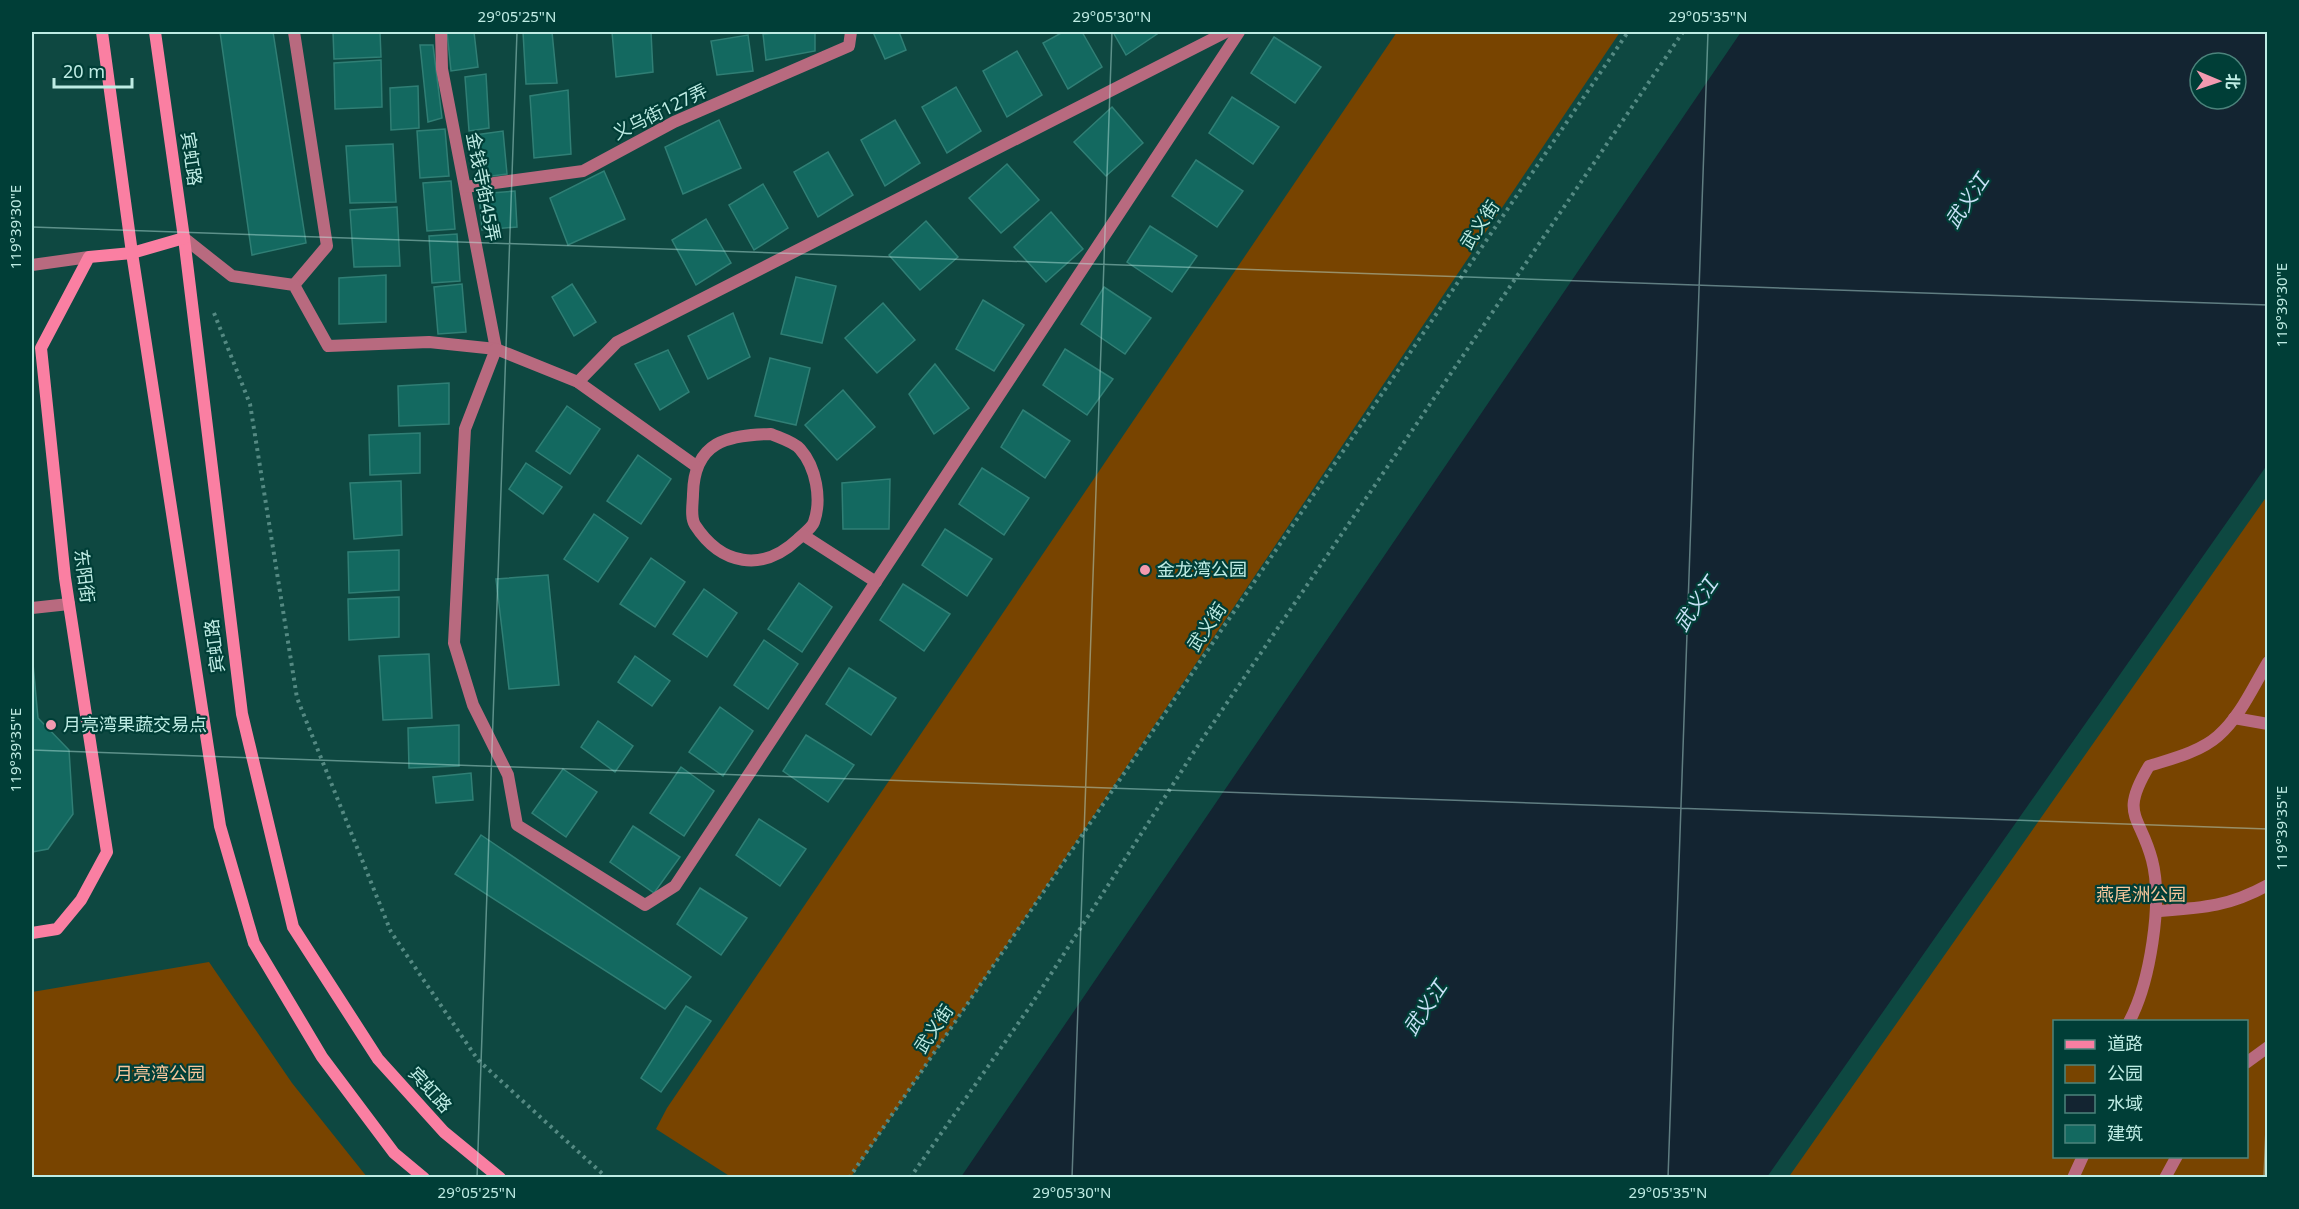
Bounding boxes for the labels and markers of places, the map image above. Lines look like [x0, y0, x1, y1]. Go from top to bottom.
place label: 金龙湾公园 [1157, 557, 1247, 581]
marker: 金龙湾公园 [1138, 563, 1152, 577]
place label: 月亮湾果蔬交易点 [63, 712, 207, 736]
marker: 月亮湾果蔬交易点 [44, 718, 58, 732]

